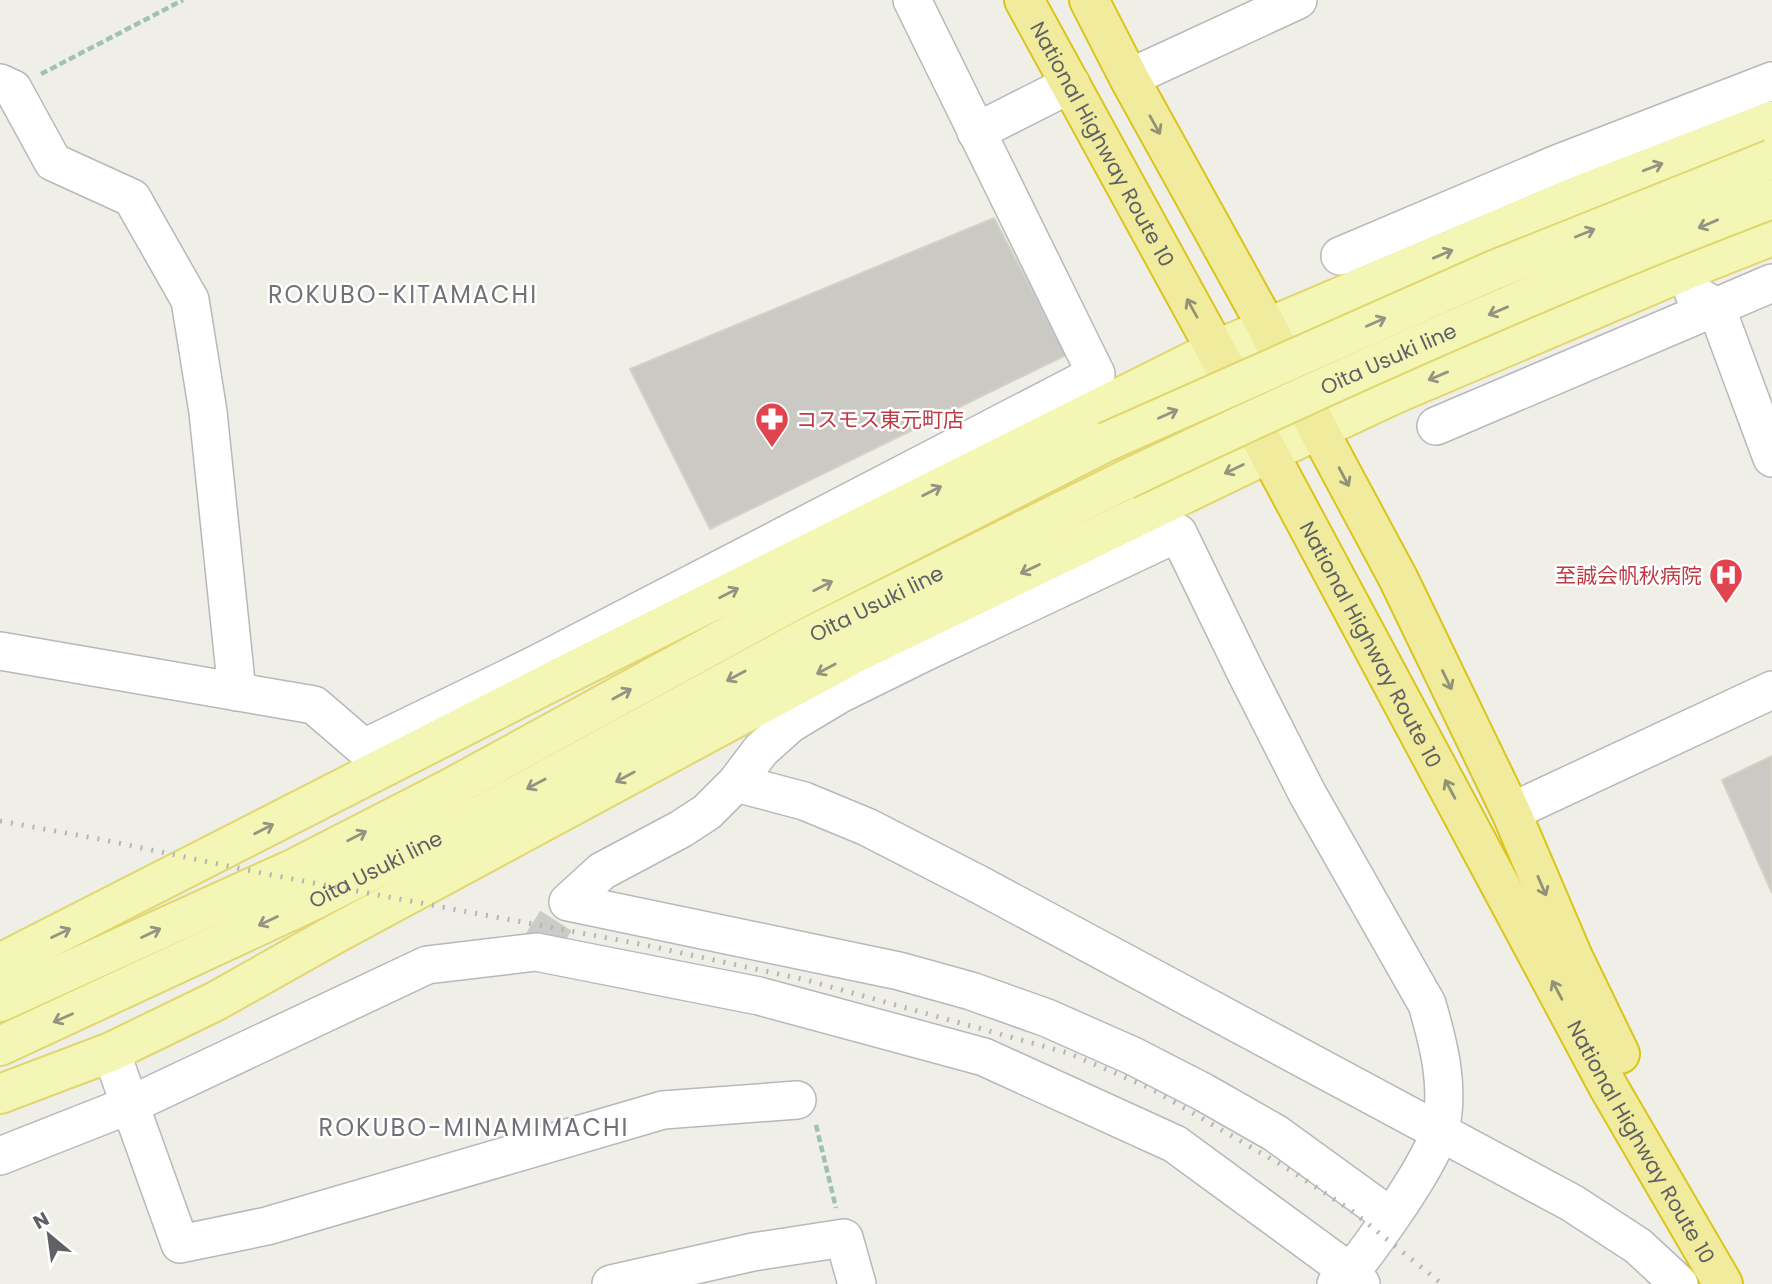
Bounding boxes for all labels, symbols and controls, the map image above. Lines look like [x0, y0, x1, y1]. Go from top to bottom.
street label: National Highway Route 10 [1024, 16, 1182, 272]
one-way arrow [1148, 115, 1162, 135]
one-way arrow [1642, 160, 1664, 172]
one-way arrow [1698, 218, 1720, 231]
one-way arrow [1574, 225, 1595, 238]
one-way arrow [1432, 247, 1453, 260]
district label: ROKUBO-KITAMACHI [268, 278, 538, 311]
one-way arrow [1185, 298, 1198, 319]
one-way arrow [1488, 305, 1510, 318]
street label: Oita Usuki line [1316, 315, 1461, 402]
one-way arrow [1365, 315, 1386, 328]
one-way arrow [1428, 370, 1449, 383]
pharmacy icon: コスモス東元町店 [753, 400, 791, 449]
place label: コスモス東元町店 [796, 405, 964, 434]
one-way arrow [1157, 407, 1178, 420]
one-way arrow [1224, 464, 1245, 477]
one-way arrow [1337, 466, 1351, 487]
one-way arrow [921, 484, 942, 497]
street label: National Highway Route 10 [1293, 516, 1449, 773]
hospital icon: 至誠会帆秋病院 [1707, 556, 1745, 605]
street label: Oita Usuki line [804, 558, 948, 649]
place label: 至誠会帆秋病院 [1555, 561, 1702, 590]
one-way arrow [1020, 562, 1041, 576]
one-way arrow [812, 579, 833, 592]
one-way arrow [718, 585, 739, 599]
one-way arrow [816, 662, 836, 676]
one-way arrow [1441, 668, 1454, 690]
one-way arrow [727, 669, 747, 683]
one-way arrow [612, 687, 632, 701]
one-way arrow [616, 770, 636, 784]
one-way arrow [527, 777, 547, 791]
one-way arrow [1443, 779, 1457, 800]
one-way arrow [253, 822, 274, 836]
street label: Oita Usuki line [304, 823, 447, 915]
one-way arrow [346, 828, 367, 842]
one-way arrow [1537, 875, 1550, 896]
one-way arrow [258, 915, 280, 928]
one-way arrow [50, 925, 71, 939]
one-way arrow [140, 926, 161, 939]
one-way arrow [1550, 980, 1563, 1001]
one-way arrow [52, 1012, 74, 1025]
street label: National Highway Route 10 [1561, 1015, 1722, 1269]
district label: ROKUBO-MINAMIMACHI [319, 1111, 629, 1144]
north arrow [14, 1200, 84, 1270]
text: N [28, 1205, 54, 1236]

